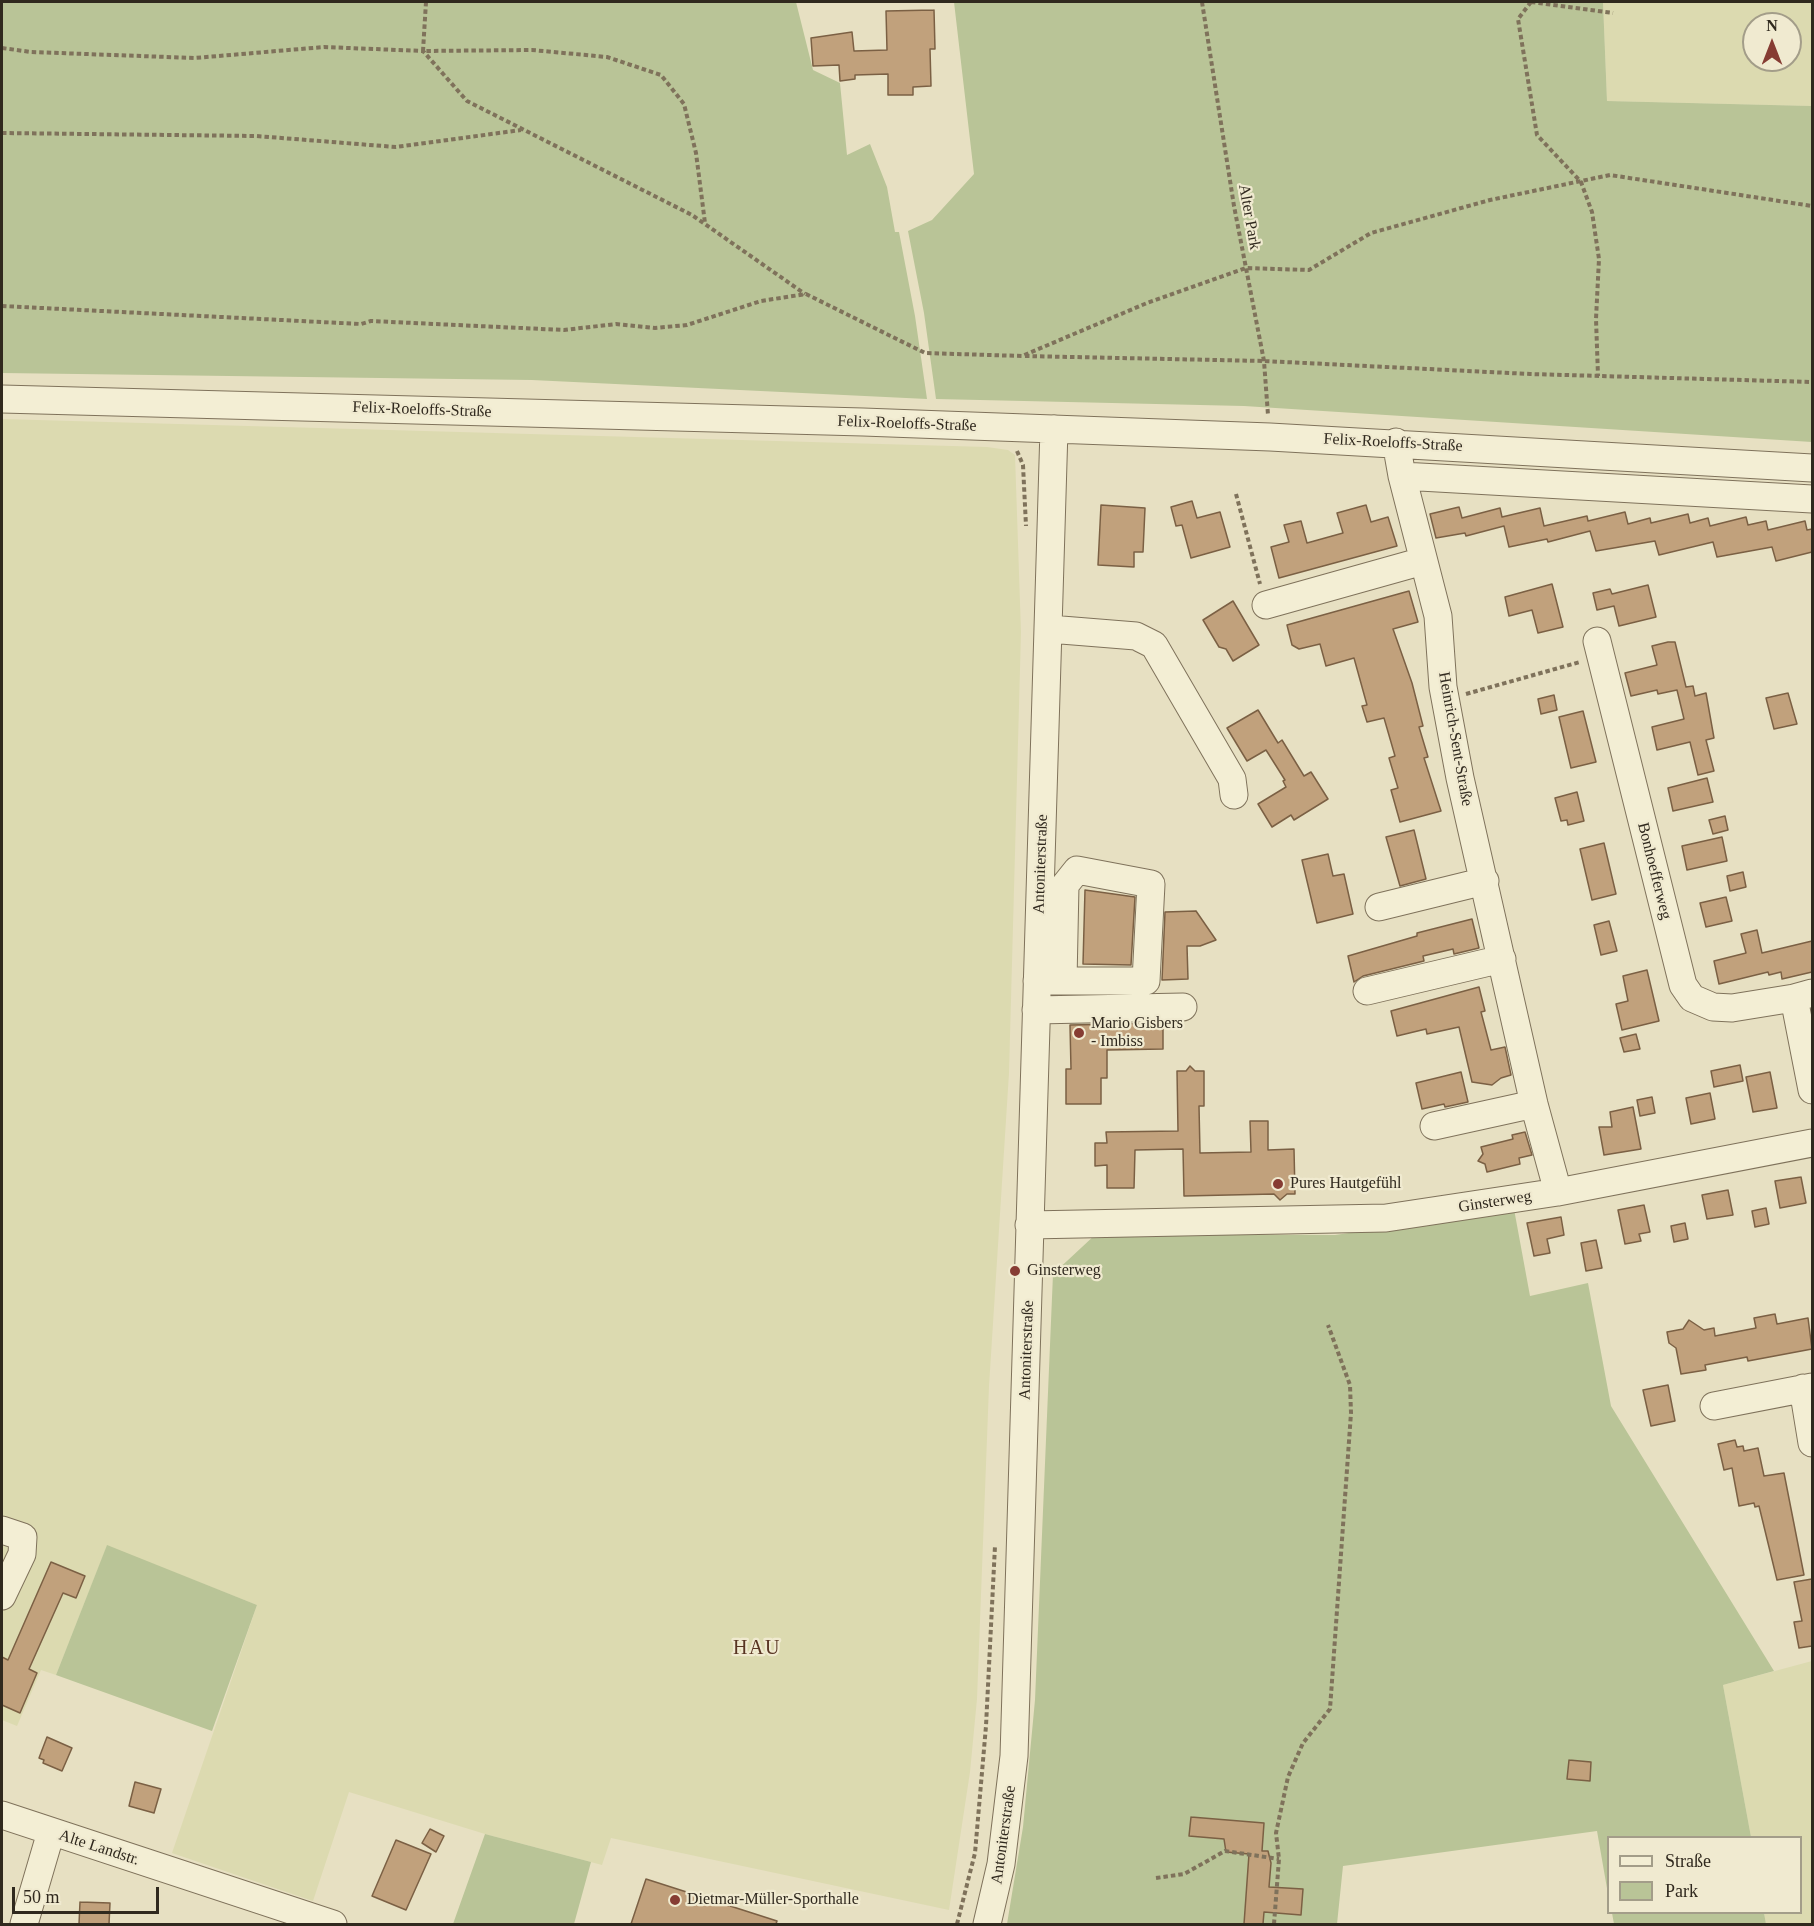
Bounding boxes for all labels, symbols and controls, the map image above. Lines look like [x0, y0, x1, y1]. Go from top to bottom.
north arrow [1742, 12, 1802, 72]
text: N [1766, 17, 1778, 34]
street label: Alter Park [1234, 183, 1264, 251]
street label: Felix-Roeloffs-Straße [352, 398, 492, 422]
street label: Felix-Roeloffs-Straße [837, 412, 977, 436]
street label: Felix-Roeloffs-Straße [1323, 430, 1463, 456]
street label: Heinrich-Sent-Straße [1434, 670, 1476, 808]
street label: Antoniterstraße [1030, 814, 1052, 914]
street label: Bonhoefferweg [1633, 821, 1675, 921]
place label: Mario Gisbers - Imbiss [1091, 1014, 1183, 1052]
marker: Mario Gisbers - Imbiss [1072, 1026, 1086, 1040]
place label: Pures Hautgefühl [1290, 1174, 1402, 1194]
marker: Pures Hautgefühl [1271, 1177, 1285, 1191]
street label: Ginsterweg [1457, 1187, 1533, 1217]
place label: Ginsterweg [1027, 1261, 1101, 1281]
marker: Ginsterweg [1008, 1264, 1022, 1278]
street label: Antoniterstraße [1016, 1300, 1038, 1400]
district label: HAU [733, 1637, 781, 1661]
street label: Antoniterstraße [988, 1784, 1020, 1886]
street label: Alte Landstr. [56, 1826, 142, 1870]
legend [1607, 1836, 1802, 1914]
text: Straße [1665, 1851, 1711, 1871]
scale bar [15, 1875, 162, 1913]
text: Park [1665, 1881, 1698, 1901]
text: 50 m [23, 1887, 60, 1907]
place label: Dietmar-Müller-Sporthalle [687, 1890, 859, 1910]
marker: Dietmar-Müller-Sporthalle [668, 1893, 682, 1907]

